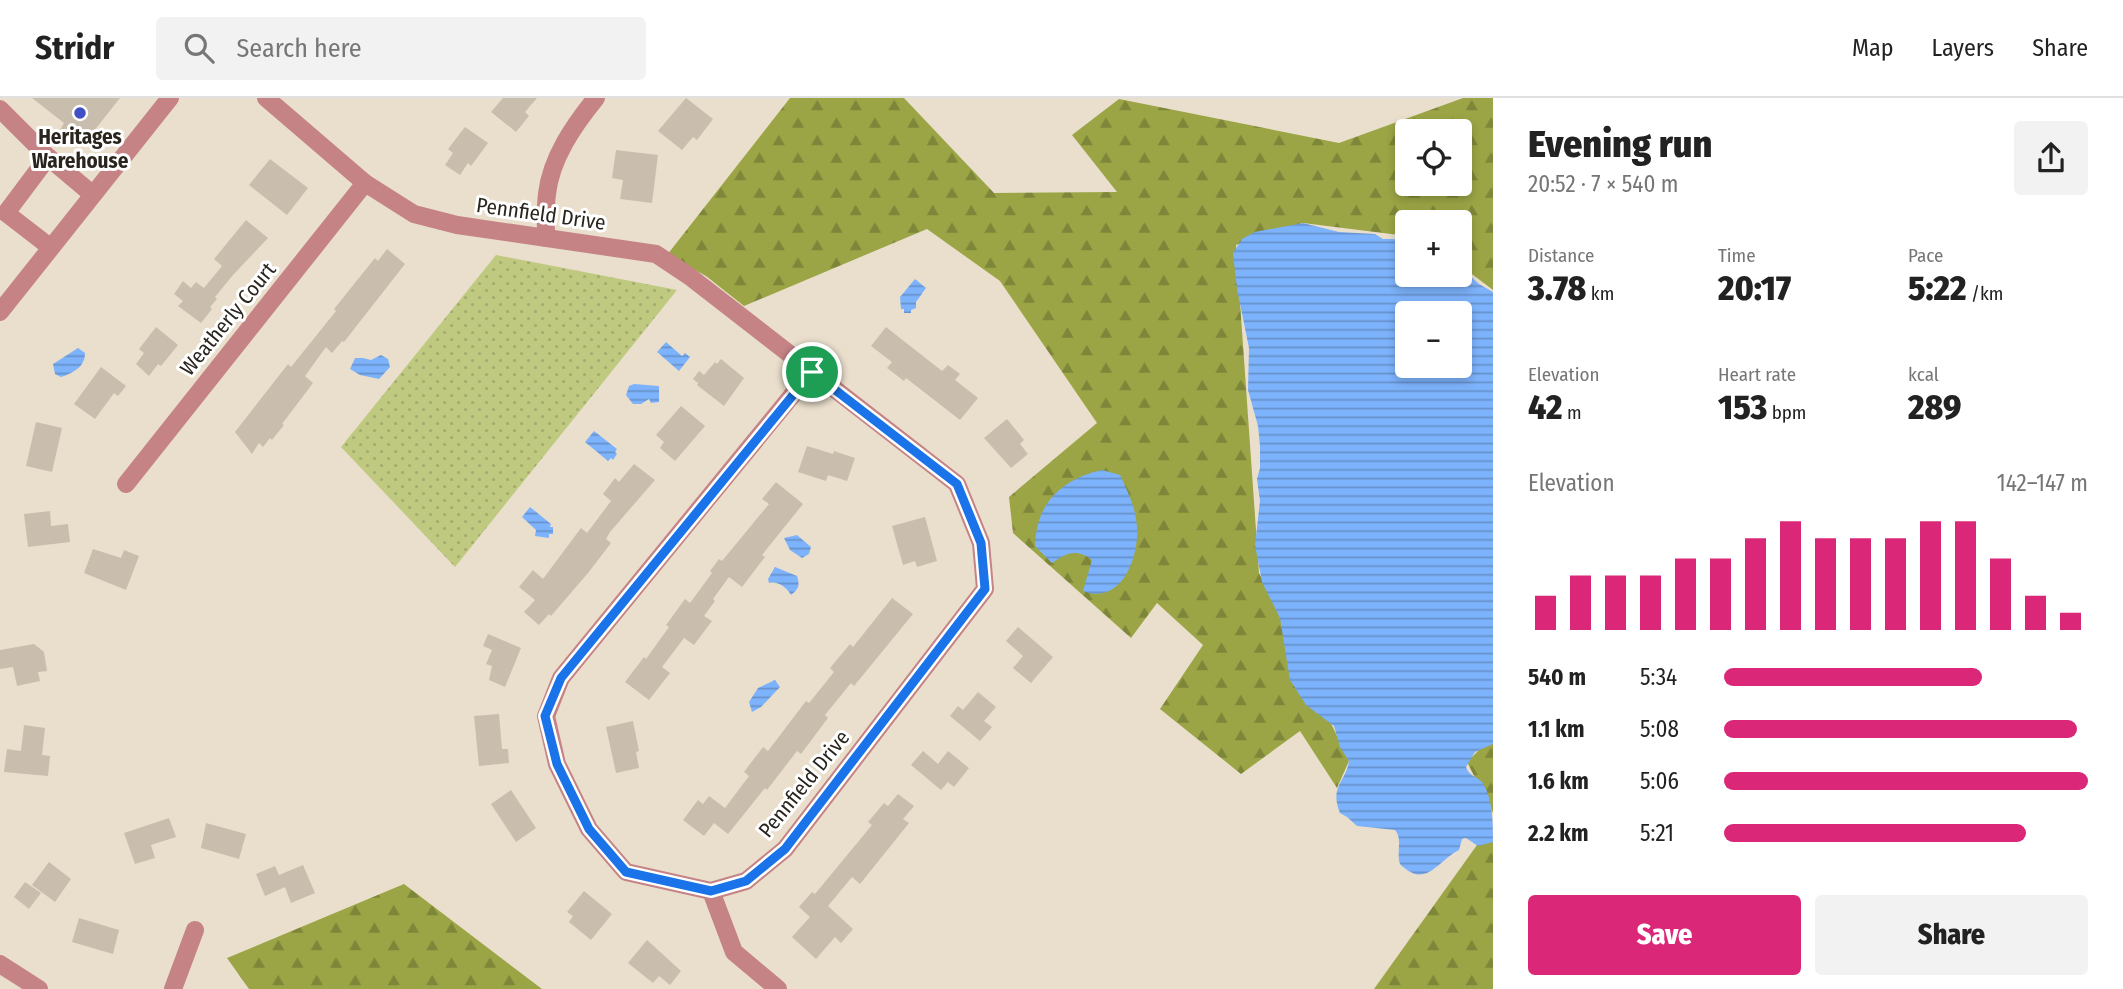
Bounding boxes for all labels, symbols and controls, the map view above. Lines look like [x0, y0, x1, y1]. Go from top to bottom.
search box [156, 17, 646, 80]
text: Stridr [35, 28, 114, 68]
icon: search [180, 29, 218, 67]
text: Search here [236, 33, 362, 64]
text: Map [1852, 34, 1894, 62]
text: Layers [1932, 34, 1994, 62]
text: Share [2032, 34, 2088, 62]
marker: Heritages Warehouse [72, 105, 88, 121]
map controls [1395, 119, 1472, 378]
button: locate [1395, 119, 1472, 196]
text: Evening run [1528, 121, 1712, 167]
button: share [2014, 121, 2088, 195]
place label: Heritages Warehouse [32, 124, 129, 174]
text: 20:52 · 7 × 540 m [1528, 170, 1679, 198]
street label: Pennfield Drive [475, 192, 607, 236]
button: + [1395, 210, 1472, 287]
text: Distance [1528, 244, 1595, 267]
text: Time [1718, 244, 1756, 267]
text: Pace [1908, 244, 1943, 267]
street label: Weatherly Court [175, 257, 282, 381]
text: 3.78 [1528, 267, 1586, 309]
text: 20:17 [1718, 267, 1791, 309]
text: 5:22 [1908, 267, 1967, 309]
text: km [1586, 282, 1614, 305]
text: /km [1967, 282, 2003, 305]
button: − [1395, 301, 1472, 378]
pin [782, 342, 842, 402]
icon: arrive [793, 353, 831, 391]
text: Elevation [1528, 363, 1600, 386]
text: Heart rate [1718, 363, 1796, 386]
text: kcal [1908, 363, 1939, 386]
text: 42 [1528, 386, 1562, 428]
text: 153 [1718, 386, 1767, 428]
text: 289 [1908, 386, 1961, 428]
text: m [1562, 401, 1582, 424]
text: bpm [1767, 401, 1806, 424]
text: Elevation [1528, 469, 1615, 497]
text: 142–147 m [1997, 469, 2088, 497]
text: 540 m [1528, 663, 1586, 691]
text: 5:34 [1640, 663, 1677, 691]
text: 1.1 km [1528, 715, 1584, 743]
text: 5:08 [1640, 715, 1679, 743]
street label: Pennfield Drive [753, 725, 855, 843]
text: 1.6 km [1528, 767, 1589, 795]
text: 5:06 [1640, 767, 1679, 795]
text: 2.2 km [1528, 819, 1589, 847]
text: 5:21 [1640, 819, 1674, 847]
button: Save [1528, 895, 1801, 975]
button: Share [1815, 895, 2088, 975]

